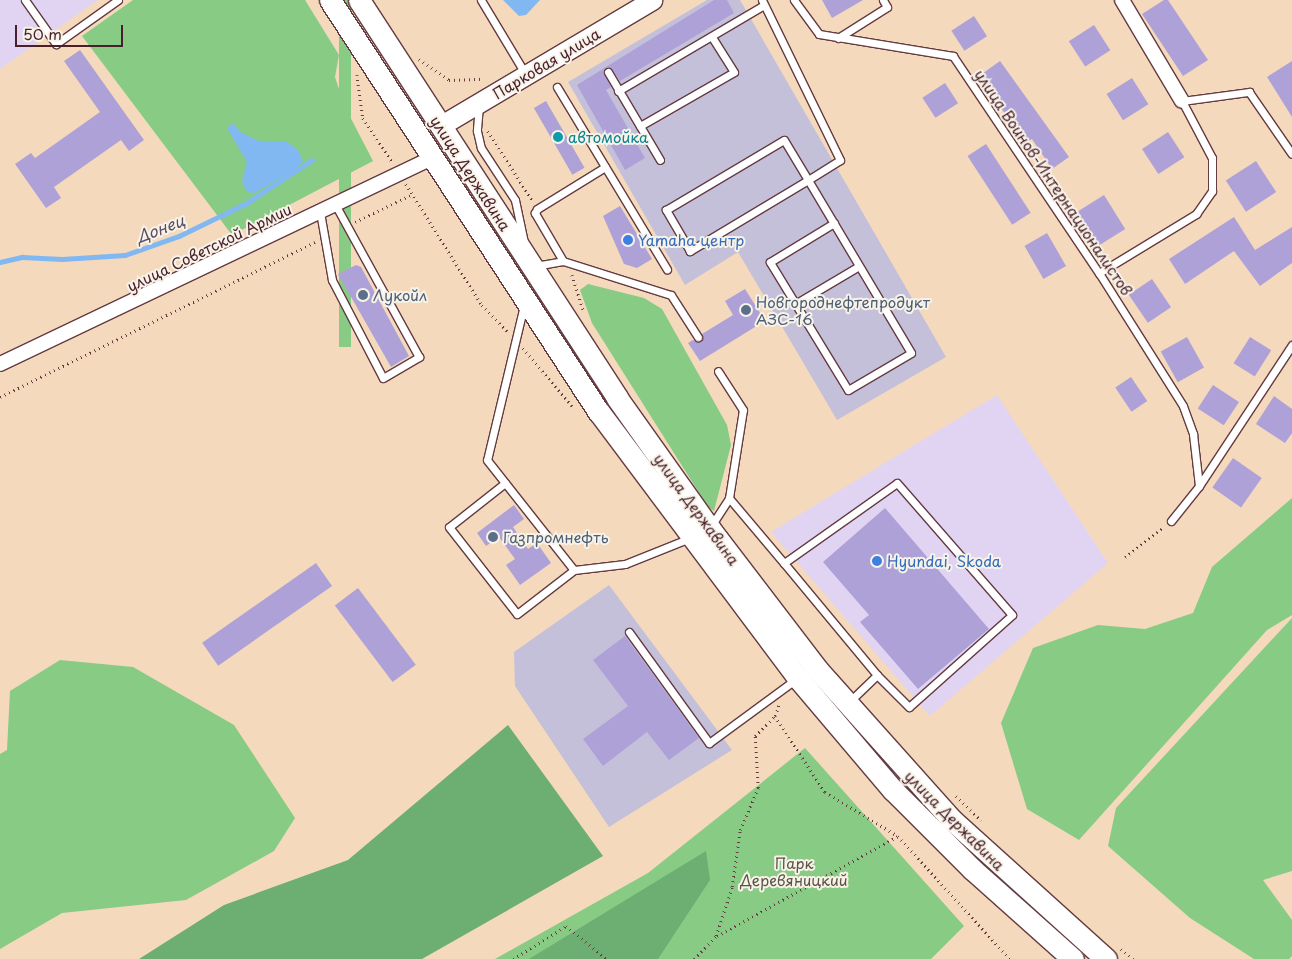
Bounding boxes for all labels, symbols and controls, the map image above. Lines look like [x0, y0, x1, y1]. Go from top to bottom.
scale bar [18, 15, 125, 47]
text: 50 m [23, 22, 62, 45]
street label: Парковая улица [489, 24, 603, 102]
street label: улица Воинов-Интернационалистов [971, 65, 1137, 299]
street label: улица Державина [427, 112, 515, 234]
place label: автомойка [568, 128, 648, 146]
marker: автомойка [552, 131, 564, 143]
street label: улица Советской Армии [123, 199, 295, 295]
water label: Донец [133, 210, 187, 246]
place label: Yamaha центр [638, 231, 745, 249]
marker: Yamaha центр [622, 234, 634, 246]
place label: Лукойл [373, 286, 427, 304]
marker: Лукойл [357, 289, 369, 301]
place label: Новгороднефтепродукт АЗС-16 [756, 292, 930, 327]
marker: Новгороднефтепродукт АЗС-16 [740, 304, 752, 316]
street label: улица Державина [650, 449, 744, 569]
place label: Газпромнефть [503, 528, 608, 546]
marker: Газпромнефть [487, 531, 499, 543]
place label: Hyundai, Skoda [887, 552, 1001, 570]
marker: Hyundai, Skoda [871, 555, 883, 567]
street label: улица Державина [901, 766, 1009, 874]
park label: Парк Деревяницкий [740, 853, 848, 888]

